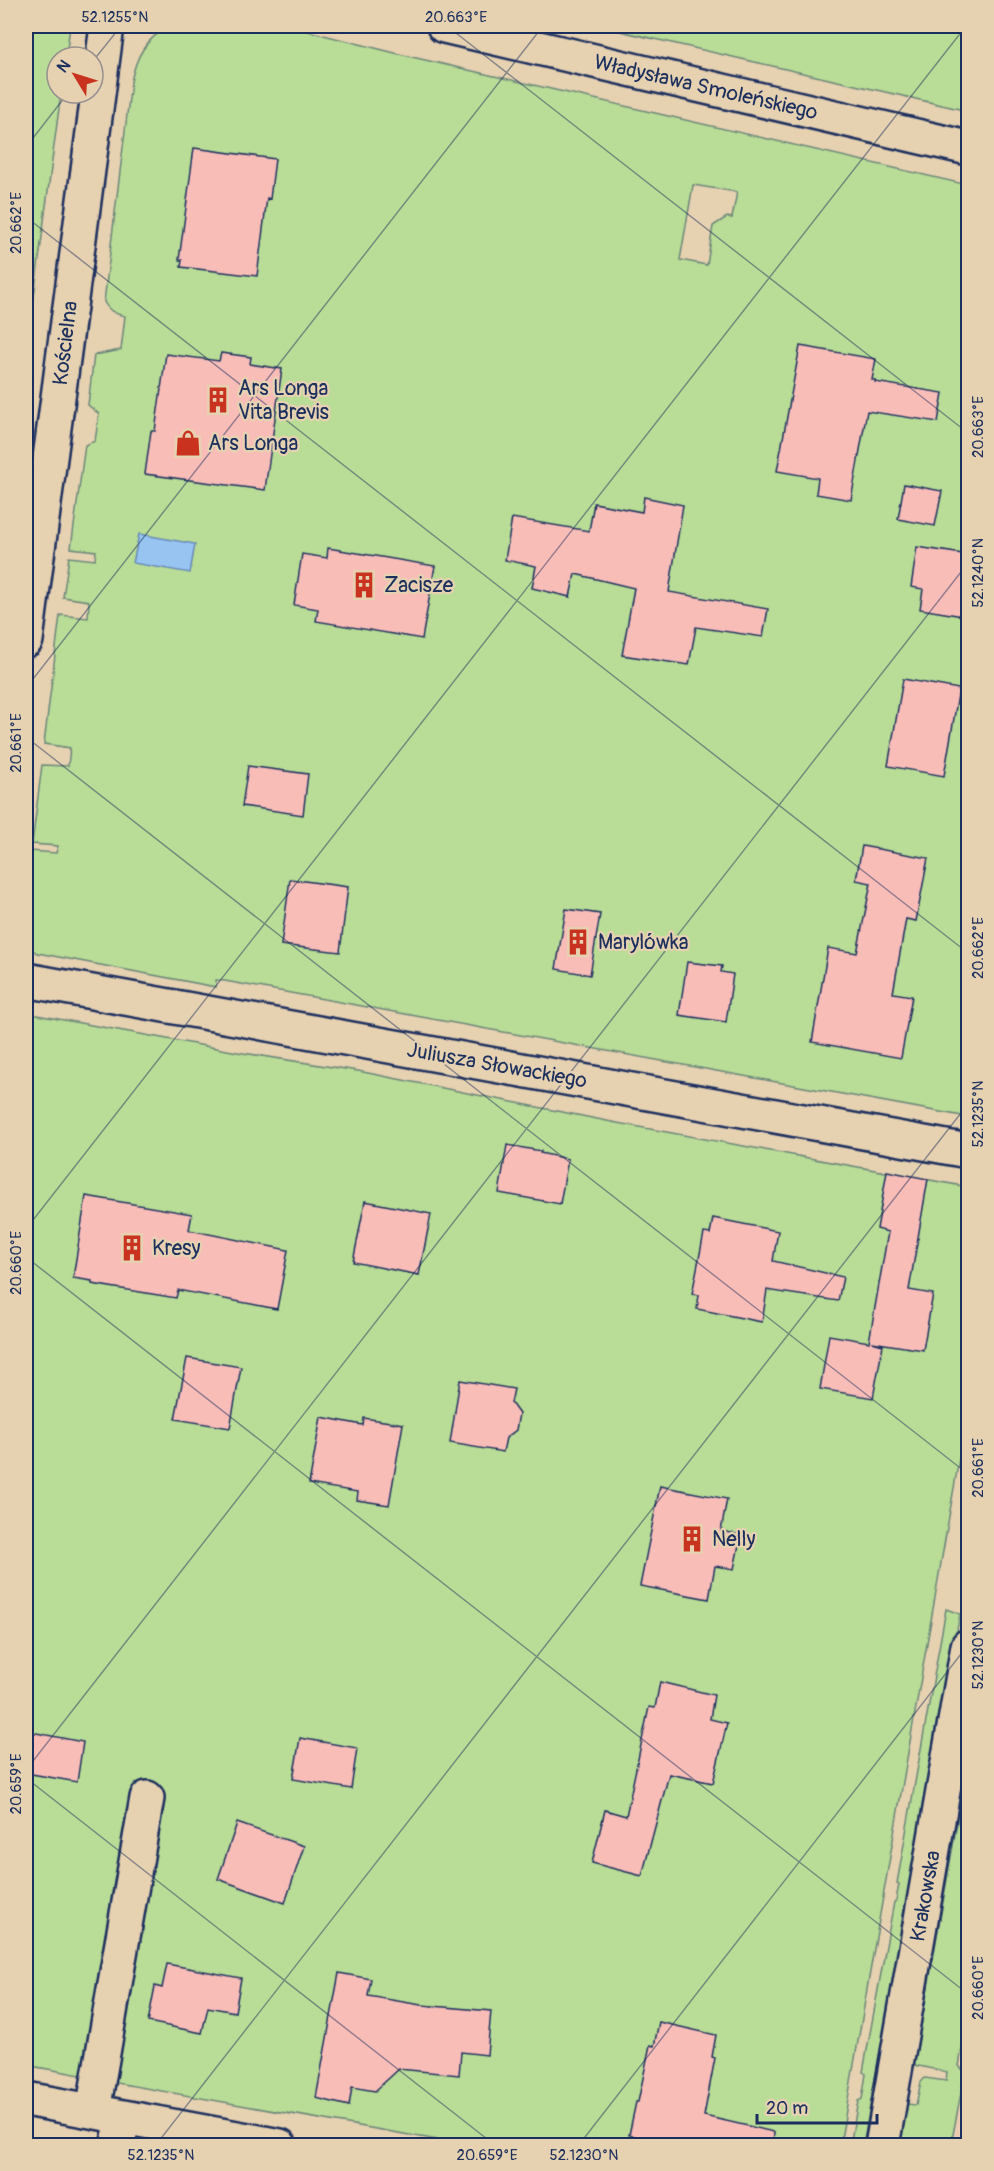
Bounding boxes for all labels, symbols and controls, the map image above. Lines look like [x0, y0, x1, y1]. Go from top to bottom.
text: 52.1255°N [81, 8, 149, 27]
text: 20.663°E [425, 8, 487, 27]
north arrow [45, 45, 105, 105]
street label: Władysława Smoleńskiego [591, 49, 820, 126]
text: N [53, 56, 75, 77]
text: 20.662°E [7, 192, 26, 254]
street label: Kościelna [47, 299, 84, 387]
place label: Ars Longa Vita Brevis [238, 375, 330, 426]
building icon: Ars Longa Vita Brevis [203, 385, 233, 415]
text: 20.663°E [969, 396, 988, 458]
shop icon: Ars Longa [173, 428, 203, 458]
place label: Ars Longa [208, 430, 298, 457]
text: 52.1240°N [969, 538, 988, 608]
building icon: Zacisze [349, 570, 379, 600]
place label: Zacisze [384, 572, 454, 599]
text: 20.661°E [7, 713, 26, 773]
text: 20.662°E [969, 917, 988, 979]
building icon: Marylówka [563, 927, 593, 957]
place label: Marylówka [598, 929, 689, 956]
street label: Juliusza Słowackiego [405, 1036, 589, 1095]
text: 52.1235°N [969, 1081, 988, 1147]
text: 20.660°E [7, 1231, 26, 1295]
building icon: Kresy [117, 1233, 147, 1263]
place label: Kresy [152, 1235, 200, 1262]
text: 20.661°E [969, 1438, 988, 1498]
building icon: Nelly [677, 1524, 707, 1554]
place label: Nelly [712, 1526, 756, 1553]
text: 52.1230°N [969, 1621, 988, 1689]
text: 20.659°E [7, 1753, 26, 1814]
street label: Krakowska [904, 1849, 947, 1944]
text: 20.660°E [969, 1956, 988, 2020]
scale bar [757, 2087, 877, 2125]
text: 20 m [766, 2097, 808, 2120]
text: 52.1235°N [128, 2146, 194, 2165]
text: 20.659°E [457, 2146, 518, 2165]
text: 52.1230°N [550, 2146, 618, 2165]

